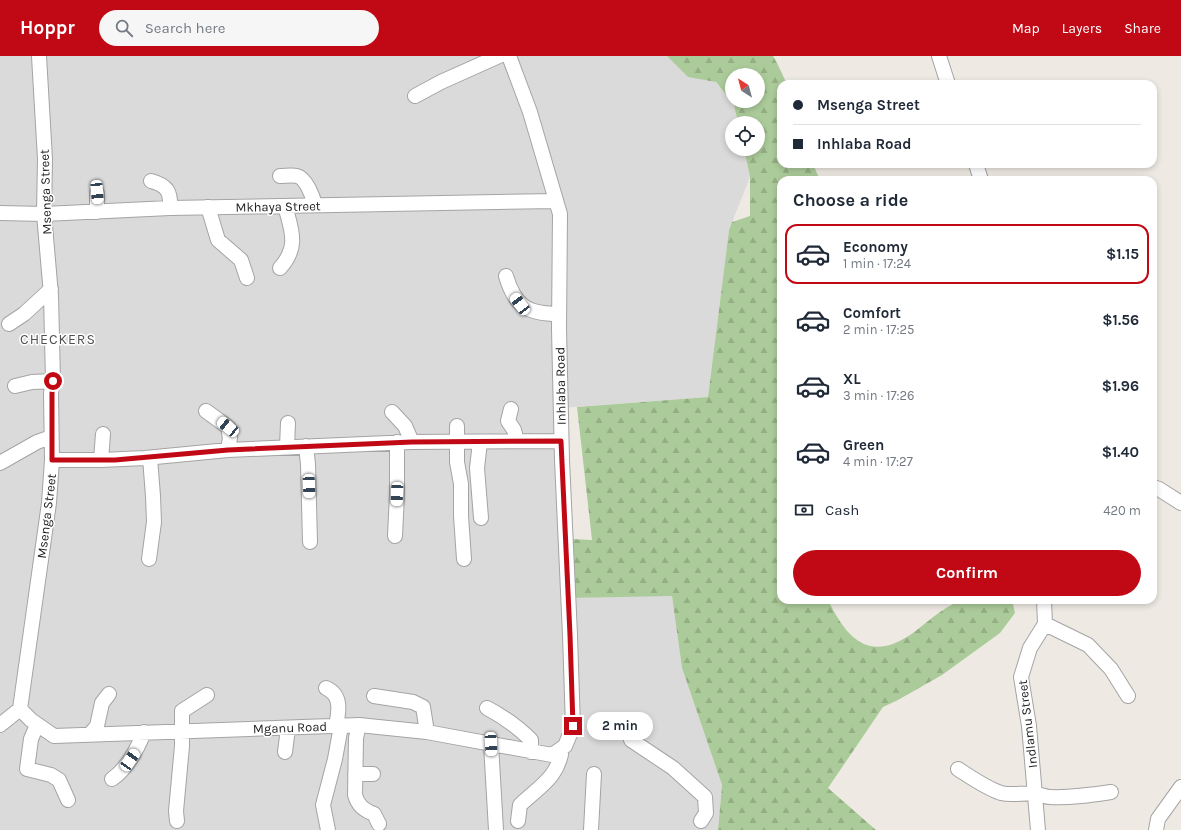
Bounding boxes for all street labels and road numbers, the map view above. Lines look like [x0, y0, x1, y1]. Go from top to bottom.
street label: Msenga Street [37, 149, 54, 235]
street label: Mkhaya Street [235, 198, 321, 215]
street label: Inhlaba Road [552, 347, 569, 425]
street label: Msenga Street [34, 473, 59, 559]
street label: Indlamu Street [1015, 679, 1040, 769]
street label: Mganu Road [253, 719, 327, 736]

